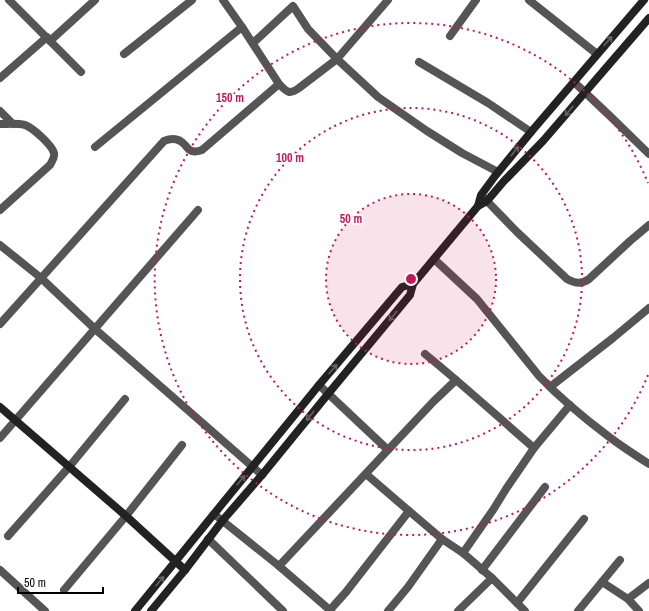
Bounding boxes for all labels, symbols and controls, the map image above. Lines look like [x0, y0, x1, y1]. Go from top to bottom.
one-way arrow [604, 36, 613, 46]
text: 150 m [216, 90, 244, 106]
one-way arrow [564, 106, 573, 116]
one-way arrow [511, 146, 520, 157]
text: 100 m [276, 150, 304, 166]
text: 50 m [340, 211, 362, 227]
centre of rings [404, 272, 418, 286]
one-way arrow [389, 311, 398, 322]
one-way arrow [329, 364, 338, 374]
one-way arrow [305, 411, 314, 421]
one-way arrow [237, 474, 246, 485]
scale bar [18, 569, 103, 595]
text: 50 m [24, 575, 46, 591]
one-way arrow [155, 576, 164, 586]

